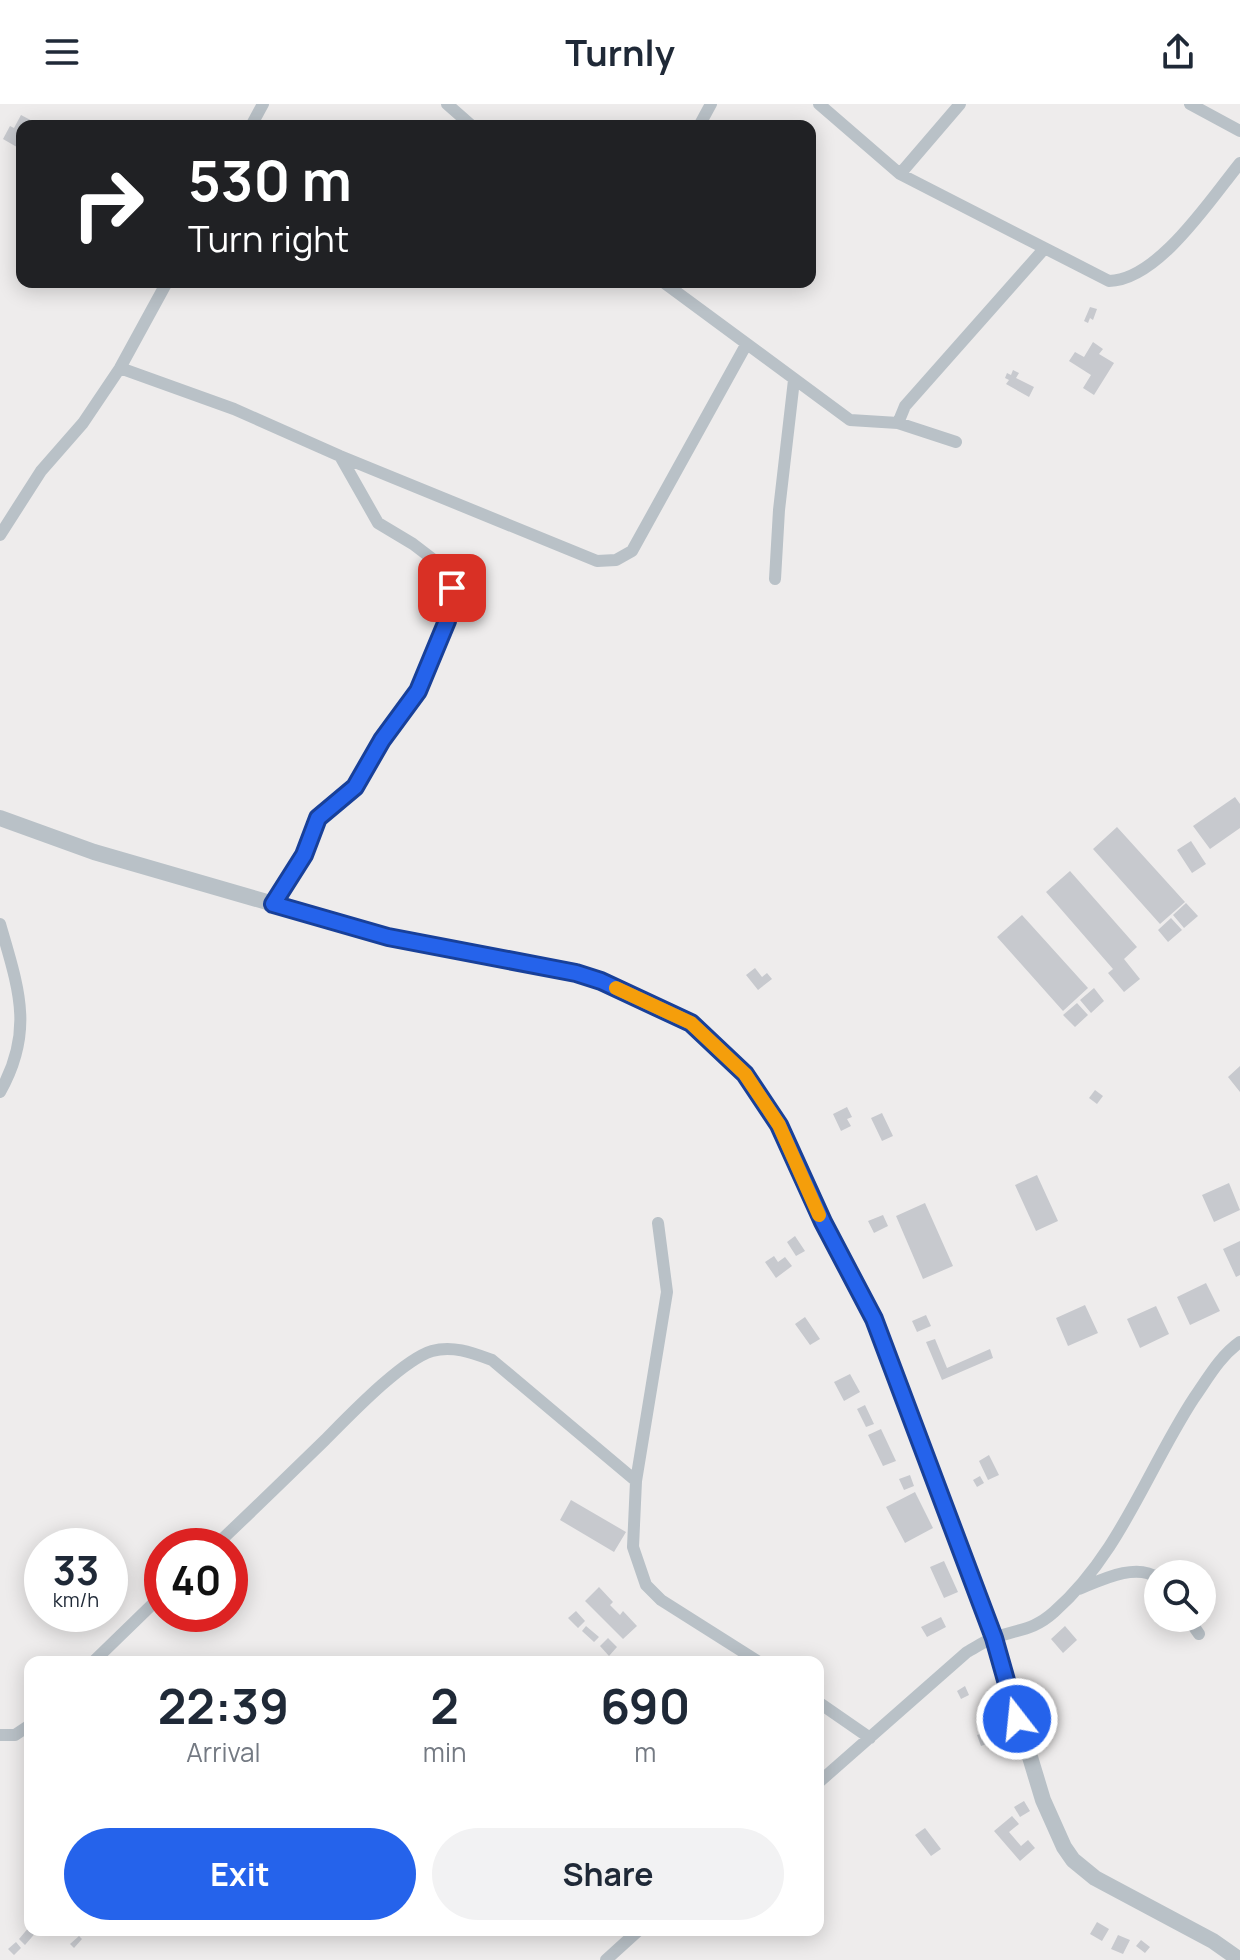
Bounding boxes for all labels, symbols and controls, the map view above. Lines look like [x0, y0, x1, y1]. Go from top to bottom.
text: Turnly [565, 28, 675, 77]
icon: menu [40, 30, 84, 74]
icon: share [1156, 30, 1200, 74]
text: 530 m [188, 141, 352, 218]
icon: right [56, 152, 160, 256]
text: Turn right [188, 214, 349, 263]
pin [418, 554, 486, 622]
icon: arrive [430, 566, 474, 610]
speed limit sign: 40 [144, 1528, 248, 1632]
text: 33 [53, 1542, 99, 1597]
map controls [1144, 1560, 1216, 1632]
button: search [1144, 1560, 1216, 1632]
text: km/h [53, 1586, 99, 1613]
text: 22:39 [158, 1673, 289, 1738]
text: 2 [430, 1673, 459, 1738]
text: 690 [600, 1673, 690, 1738]
position arrow [975, 1677, 1059, 1761]
text: Arrival [186, 1734, 261, 1770]
text: min [423, 1734, 466, 1770]
text: m [634, 1734, 656, 1770]
button: Exit [64, 1828, 416, 1920]
button: Share [432, 1828, 784, 1920]

